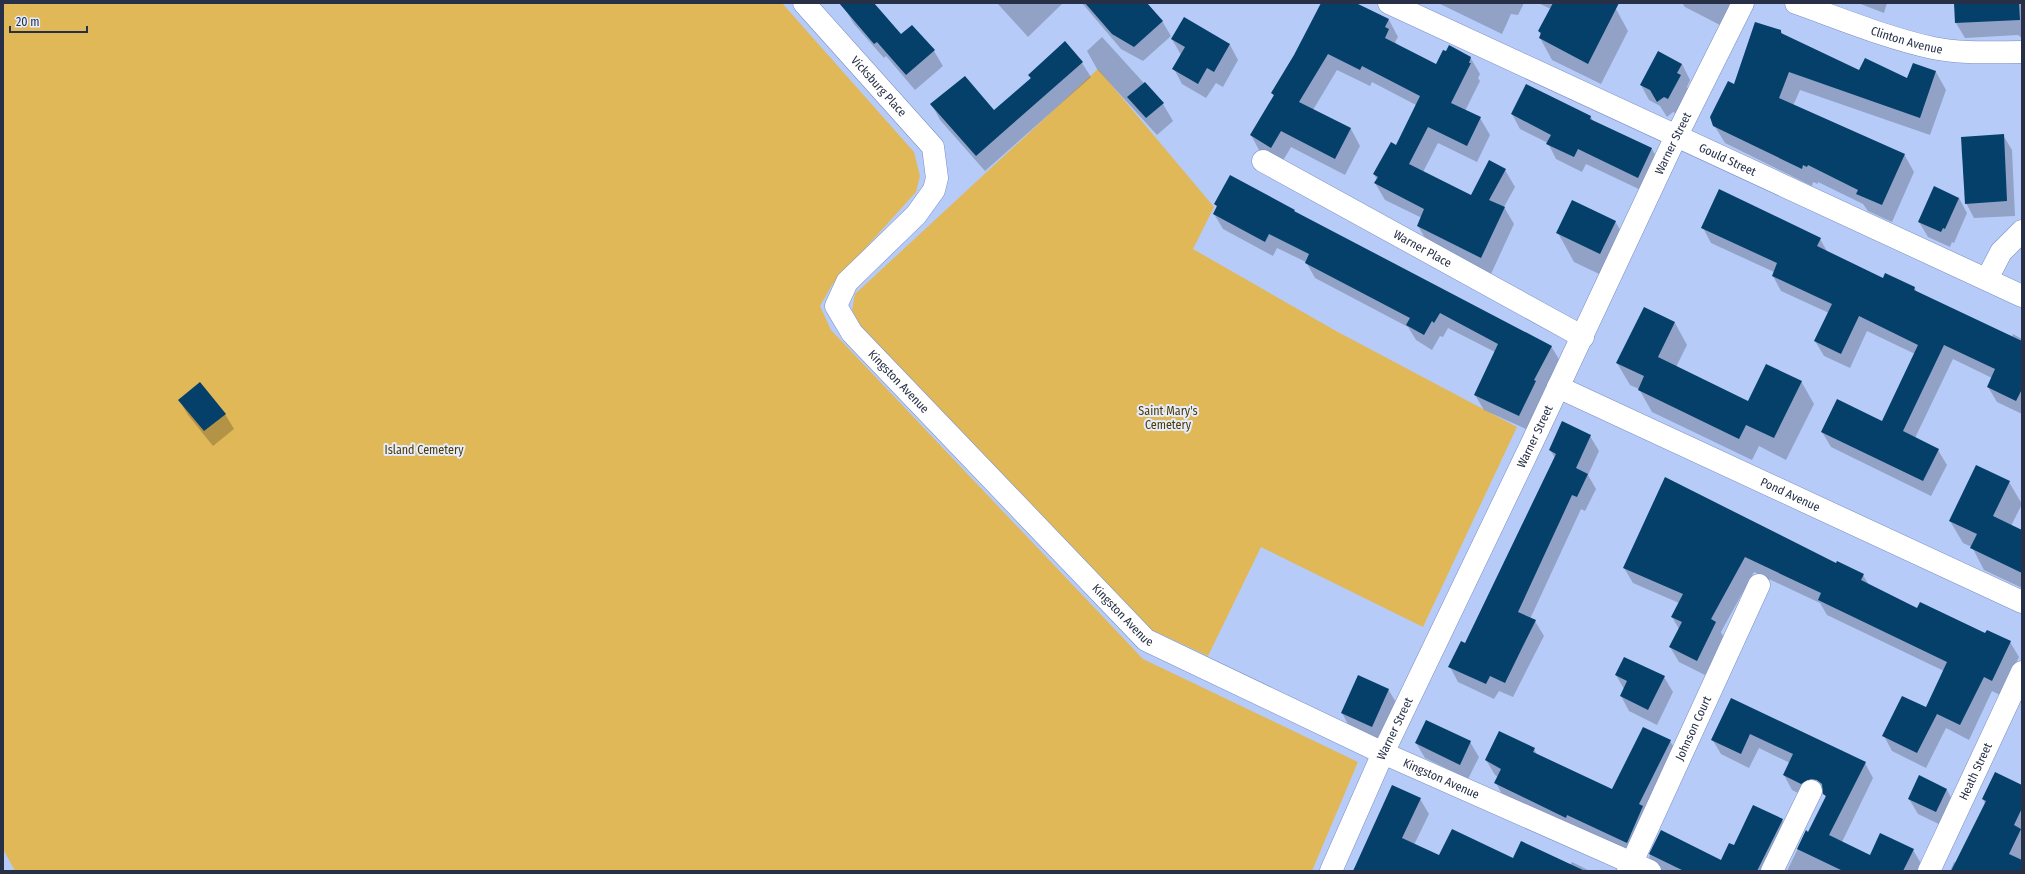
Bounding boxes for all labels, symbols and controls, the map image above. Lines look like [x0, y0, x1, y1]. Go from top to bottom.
scale bar [10, 8, 87, 34]
text: 20 m [16, 15, 40, 29]
street label: Clinton Avenue [1869, 24, 1944, 57]
street label: Vicksburg Place [848, 53, 909, 119]
street label: Warner Street [1652, 110, 1694, 177]
street label: Gould Street [1697, 140, 1758, 179]
street label: Warner Place [1391, 227, 1454, 270]
street label: Kingston Avenue [865, 347, 932, 416]
street label: Warner Street [1514, 403, 1556, 470]
park label: Saint Mary's Cemetery [1138, 404, 1198, 432]
park label: Island Cemetery [385, 443, 464, 457]
street label: Pond Avenue [1758, 475, 1822, 514]
street label: Kingston Avenue [1089, 581, 1155, 649]
street label: Johnson Court [1673, 694, 1714, 763]
street label: Warner Street [1374, 695, 1416, 762]
street label: Heath Street [1956, 740, 1995, 802]
street label: Kingston Avenue [1401, 756, 1481, 802]

